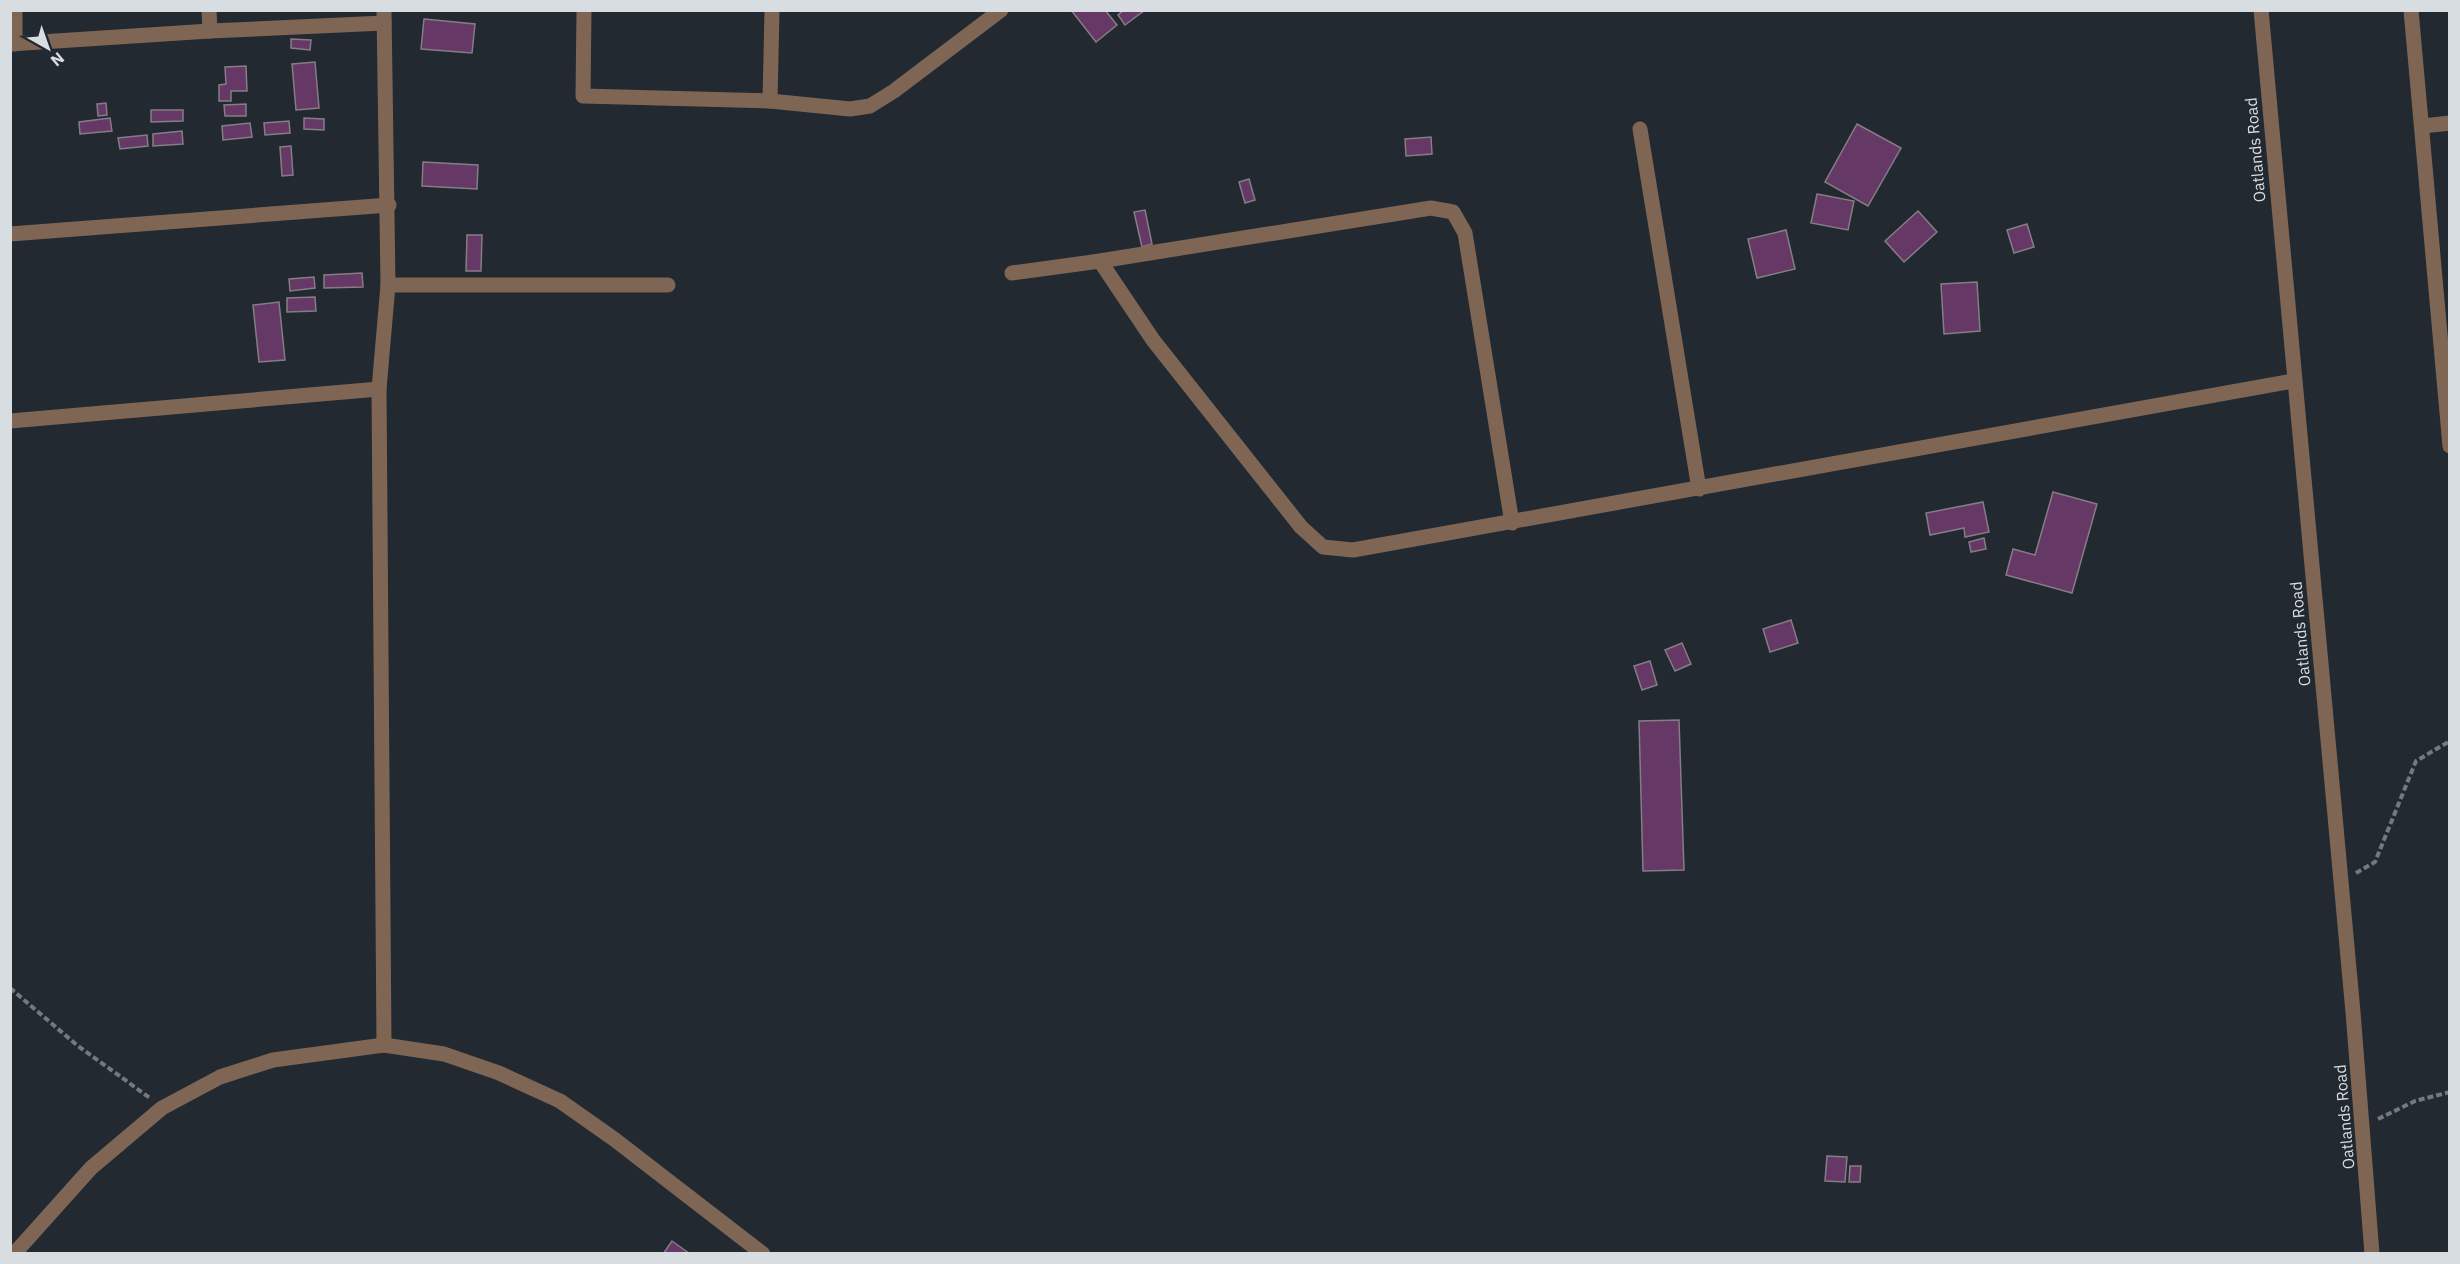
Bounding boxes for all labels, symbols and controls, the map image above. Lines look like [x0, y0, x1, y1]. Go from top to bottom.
north arrow [18, 18, 78, 78]
text: N [47, 48, 69, 71]
street label: Oatlands Road [2240, 97, 2270, 203]
street label: Oatlands Road [2285, 581, 2315, 687]
street label: Oatlands Road [2329, 1064, 2359, 1170]

